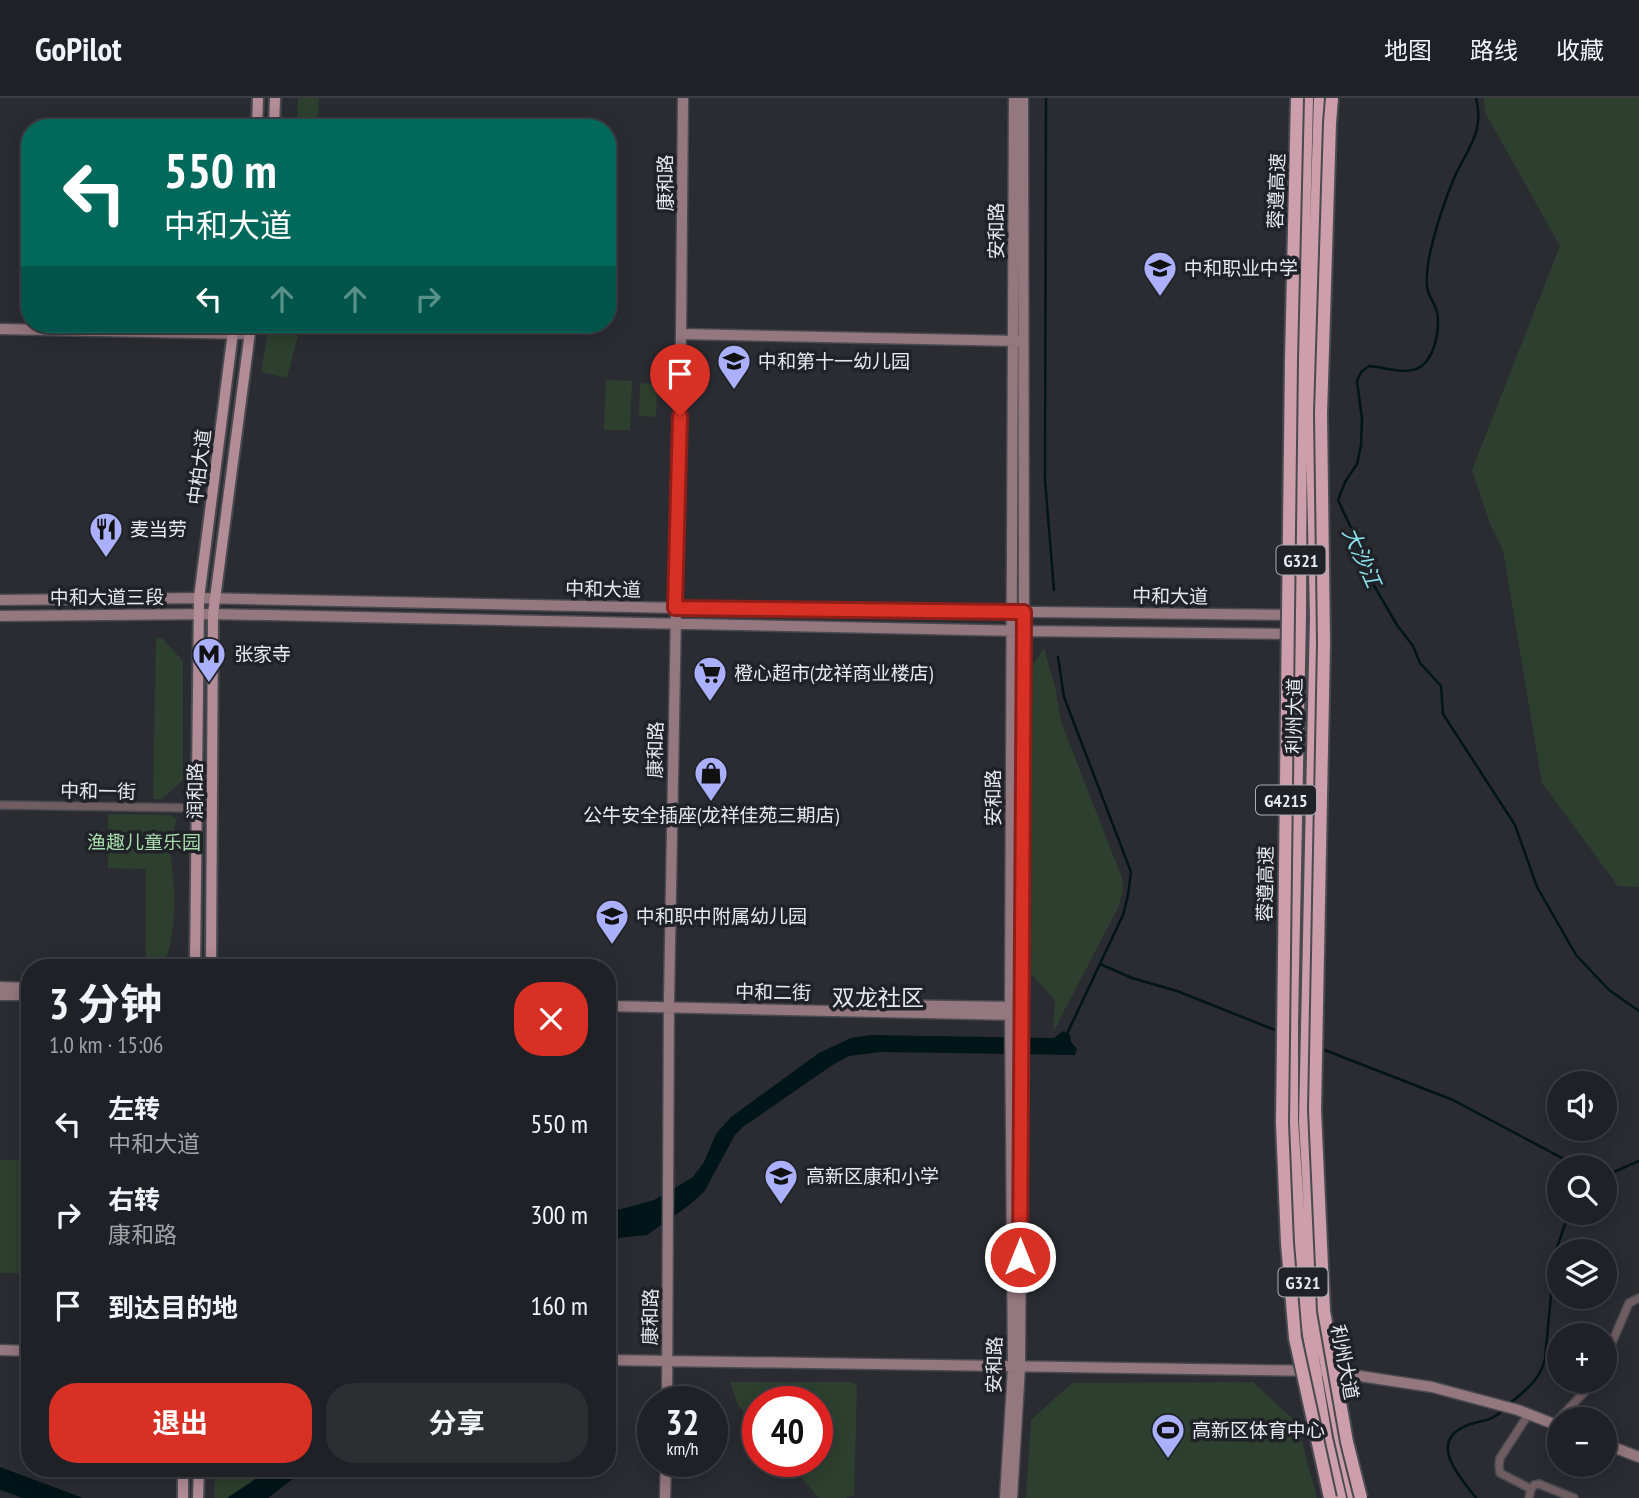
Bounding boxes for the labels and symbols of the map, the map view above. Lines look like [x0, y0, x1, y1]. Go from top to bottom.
street label: 蓉遵高速 [1263, 153, 1289, 229]
street label: 康和路 [653, 154, 677, 212]
street label: 安和路 [984, 202, 1008, 260]
school or university icon: 中和职业中学 [1141, 249, 1179, 298]
place label: 中和职业中学 [1184, 256, 1298, 280]
school or university icon: 中和第十一幼儿园 [715, 342, 753, 391]
pin [650, 344, 710, 416]
place label: 中和第十一幼儿园 [758, 349, 910, 373]
street label: 中柏大道 [182, 428, 216, 506]
restaurant icon: 麦当劳 [87, 510, 125, 559]
place label: 麦当劳 [130, 517, 187, 541]
water label: 大沙江 [1337, 523, 1388, 593]
road number: G321 [1276, 546, 1326, 574]
street label: 中和大道 [565, 576, 641, 602]
street label: 中和大道 [1132, 583, 1208, 609]
street label: 中和大道三段 [50, 585, 164, 609]
metro station icon: 张家寺 [190, 635, 228, 684]
place label: 张家寺 [234, 642, 291, 666]
supermarket icon: 橙心超市(龙祥商业楼店) [691, 654, 729, 703]
place label: 橙心超市(龙祥商业楼店) [734, 661, 933, 685]
street label: 利州大道 [1281, 678, 1307, 754]
street label: 康和路 [643, 721, 667, 779]
shop icon: 公牛安全插座(龙祥佳苑三期店) [692, 754, 730, 803]
street label: 润和路 [183, 762, 207, 820]
street label: 安和路 [981, 769, 1005, 827]
street label: 中和一街 [60, 778, 136, 804]
road number: G4215 [1256, 786, 1316, 814]
place label: 公牛安全插座(龙祥佳苑三期店) [583, 803, 839, 827]
park label: 渔趣儿童乐园 [87, 830, 201, 854]
street label: 蓉遵高速 [1252, 846, 1278, 922]
school or university icon: 中和职中附属幼儿园 [593, 897, 631, 946]
place label: 中和职中附属幼儿园 [636, 904, 807, 928]
street label: 中和二街 [735, 979, 811, 1005]
district label: 双龙社区 [832, 983, 924, 1012]
school or university icon: 高新区康和小学 [762, 1157, 800, 1206]
place label: 高新区康和小学 [806, 1164, 939, 1188]
position arrow [983, 1220, 1057, 1294]
road number: G321 [1278, 1268, 1328, 1296]
street label: 康和路 [638, 1288, 662, 1346]
street label: 利州大道 [1326, 1322, 1364, 1402]
street label: 安和路 [982, 1336, 1006, 1394]
speed limit sign: 40 [742, 1386, 833, 1477]
sports icon: 高新区体育中心 [1149, 1411, 1187, 1460]
place label: 高新区体育中心 [1192, 1418, 1325, 1442]

